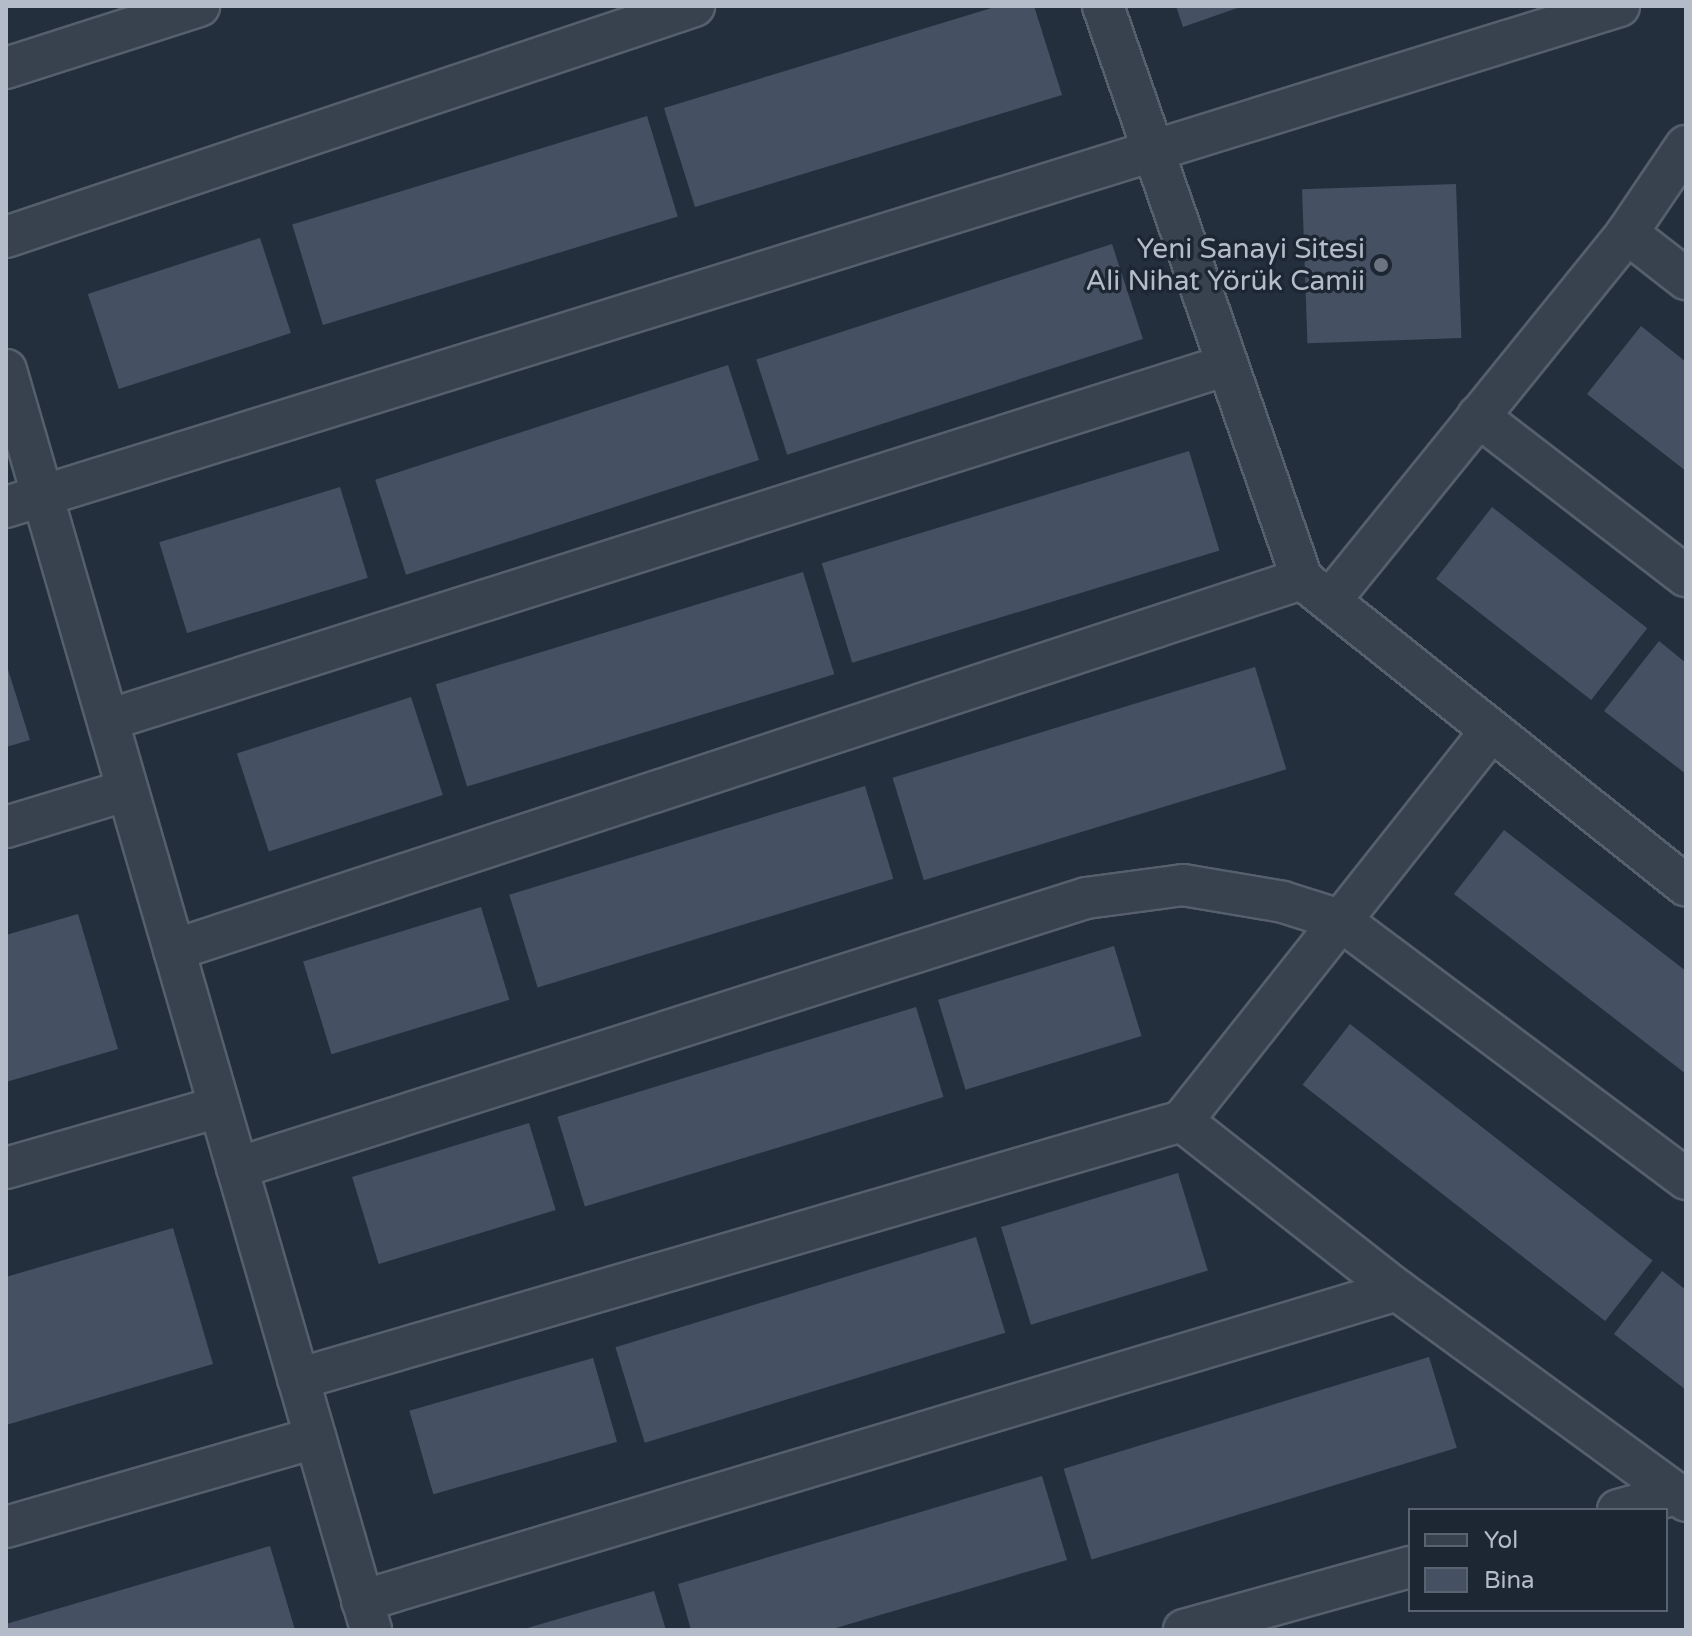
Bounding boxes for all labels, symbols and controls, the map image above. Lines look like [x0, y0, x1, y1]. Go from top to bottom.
place label: Yeni Sanayi Sitesi Ali Nihat Yörük Camii [1085, 232, 1365, 298]
marker: Yeni Sanayi Sitesi Ali Nihat Yörük Camii [1372, 256, 1390, 274]
legend [1408, 1508, 1668, 1612]
text: Yol [1484, 1526, 1518, 1555]
text: Bina [1484, 1566, 1535, 1595]

